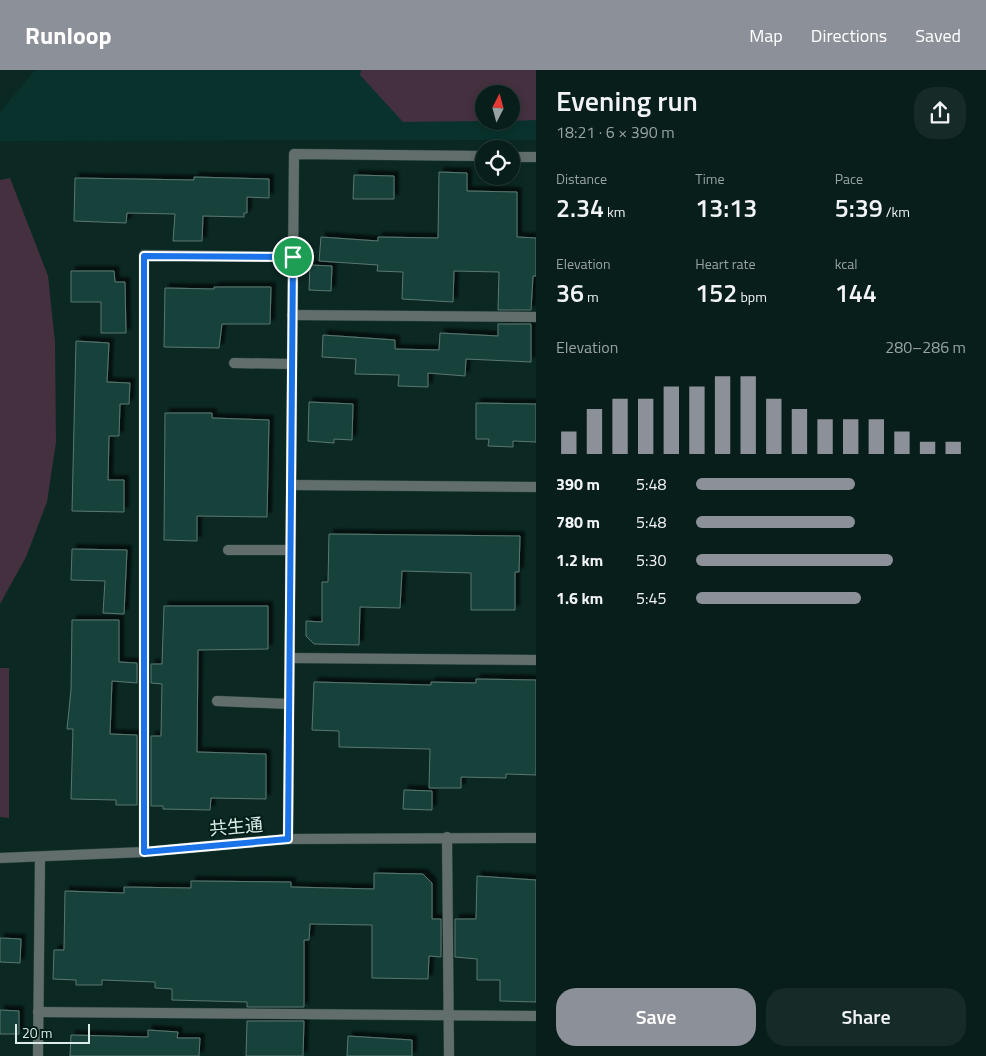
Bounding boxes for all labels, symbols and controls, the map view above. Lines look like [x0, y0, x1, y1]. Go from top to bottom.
text: Runloop [25, 17, 112, 53]
text: Map [749, 22, 783, 49]
text: Directions [811, 22, 887, 49]
text: Saved [915, 22, 961, 49]
text: Evening run [556, 79, 698, 122]
north arrow [475, 85, 520, 130]
map controls [475, 85, 520, 185]
button: share [914, 87, 966, 139]
text: 18:21 · 6 × 390 m [556, 120, 675, 144]
button: locate [475, 140, 520, 185]
text: Distance [556, 168, 607, 189]
text: Time [695, 168, 725, 189]
text: Pace [835, 168, 863, 189]
text: 2.34 [556, 189, 604, 227]
text: 13:13 [695, 189, 757, 227]
text: 5:39 [835, 189, 883, 227]
text: km [604, 201, 625, 222]
text: /km [883, 201, 910, 222]
pin [272, 236, 314, 278]
icon: arrive [279, 243, 307, 271]
text: Elevation [556, 253, 610, 274]
text: Heart rate [695, 253, 755, 274]
text: kcal [835, 253, 858, 274]
text: 36 [556, 274, 584, 312]
text: 152 [695, 274, 737, 312]
text: 144 [835, 274, 877, 312]
text: m [584, 286, 599, 307]
text: bpm [737, 286, 767, 307]
text: Elevation [556, 335, 618, 359]
text: 280–286 m [885, 335, 966, 359]
text: 390 m [556, 472, 600, 496]
text: 5:48 [636, 472, 666, 496]
text: 780 m [556, 510, 600, 534]
text: 5:48 [636, 510, 666, 534]
text: 1.2 km [556, 548, 603, 572]
text: 5:30 [636, 548, 666, 572]
text: 1.6 km [556, 586, 603, 610]
text: 5:45 [636, 586, 666, 610]
street label: 共生通 [208, 811, 264, 842]
button: Save [556, 988, 756, 1046]
button: Share [766, 988, 966, 1046]
scale bar [15, 1021, 90, 1044]
text: 20 m [22, 1022, 52, 1043]

